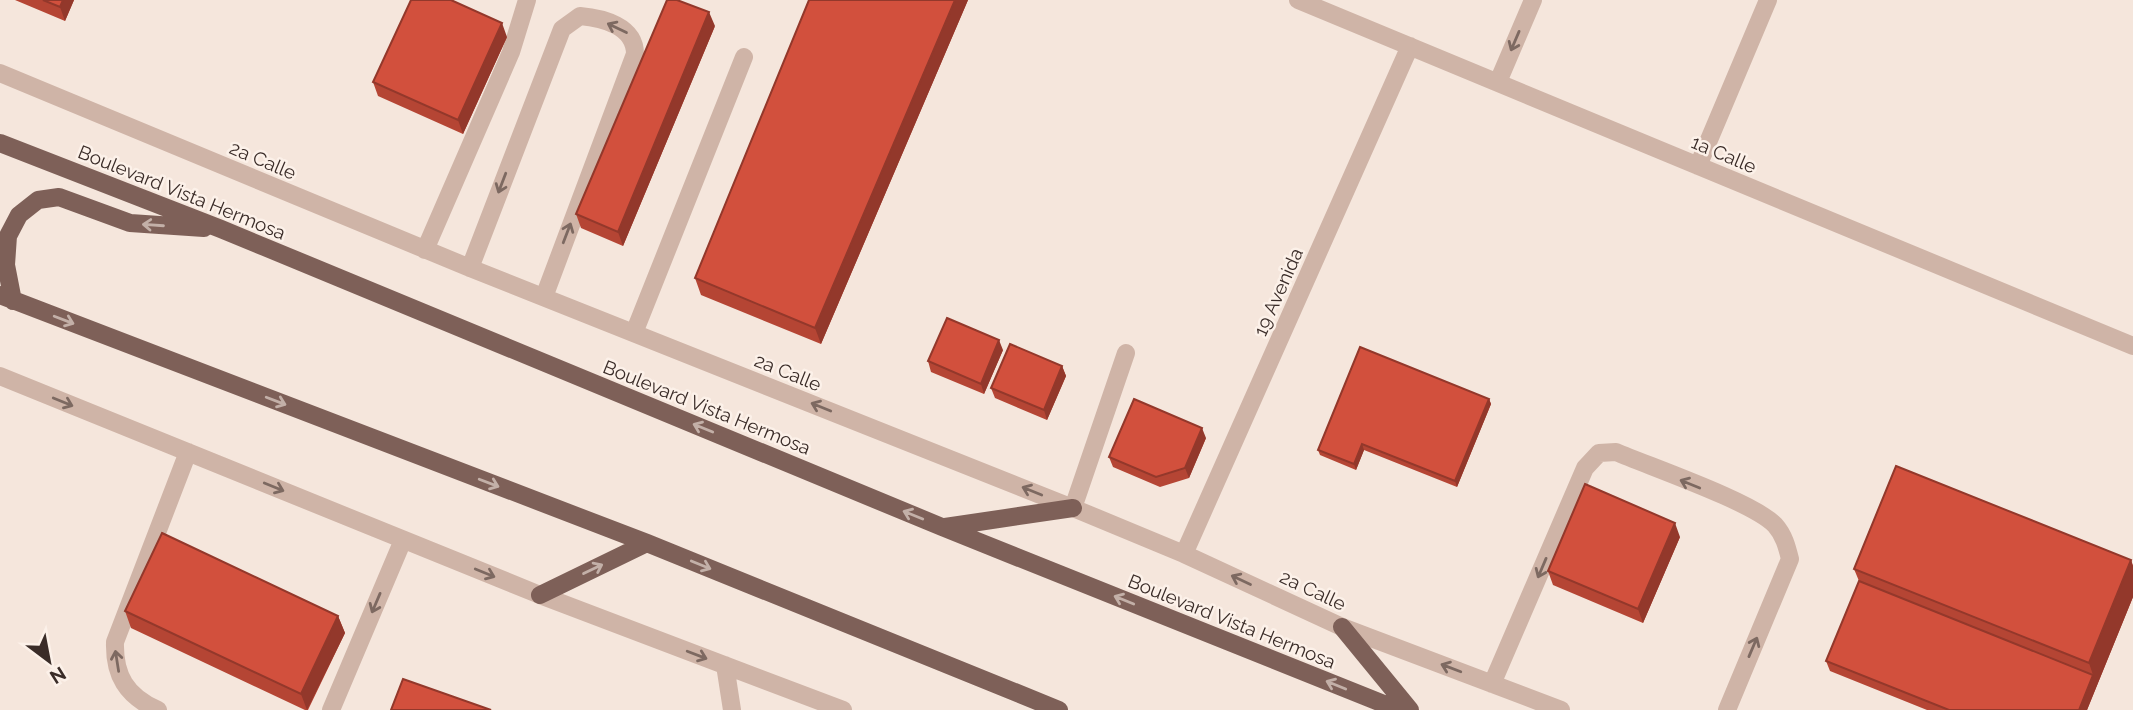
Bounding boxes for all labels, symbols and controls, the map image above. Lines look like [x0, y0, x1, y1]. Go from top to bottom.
one-way arrow [607, 20, 628, 34]
one-way arrow [1508, 30, 1521, 51]
street label: 1a Calle [1688, 131, 1760, 177]
street label: 2a Calle [226, 136, 300, 184]
street label: Boulevard Vista Hermosa [75, 140, 289, 244]
one-way arrow [495, 172, 508, 194]
one-way arrow [143, 218, 165, 231]
one-way arrow [562, 223, 575, 245]
street label: 19 Avenida [1249, 245, 1307, 339]
one-way arrow [52, 315, 74, 327]
street label: 2a Calle [751, 349, 825, 395]
street label: Boulevard Vista Hermosa [600, 355, 814, 459]
one-way arrow [52, 396, 74, 409]
one-way arrow [265, 396, 287, 409]
one-way arrow [810, 400, 832, 413]
one-way arrow [693, 421, 714, 434]
one-way arrow [1680, 476, 1702, 489]
one-way arrow [477, 477, 499, 490]
one-way arrow [263, 482, 284, 495]
one-way arrow [1022, 484, 1044, 497]
one-way arrow [903, 508, 925, 521]
one-way arrow [1535, 557, 1548, 579]
one-way arrow [689, 560, 711, 573]
one-way arrow [582, 562, 603, 576]
street label: 2a Calle [1277, 565, 1349, 615]
one-way arrow [473, 568, 495, 581]
street label: Boulevard Vista Hermosa [1125, 569, 1339, 673]
one-way arrow [1231, 573, 1253, 586]
one-way arrow [369, 591, 382, 613]
one-way arrow [1114, 593, 1136, 606]
north arrow [14, 626, 84, 696]
one-way arrow [1748, 637, 1761, 658]
one-way arrow [110, 650, 123, 672]
one-way arrow [686, 650, 708, 662]
one-way arrow [1441, 661, 1462, 674]
text: N [46, 662, 70, 689]
one-way arrow [1325, 677, 1347, 690]

